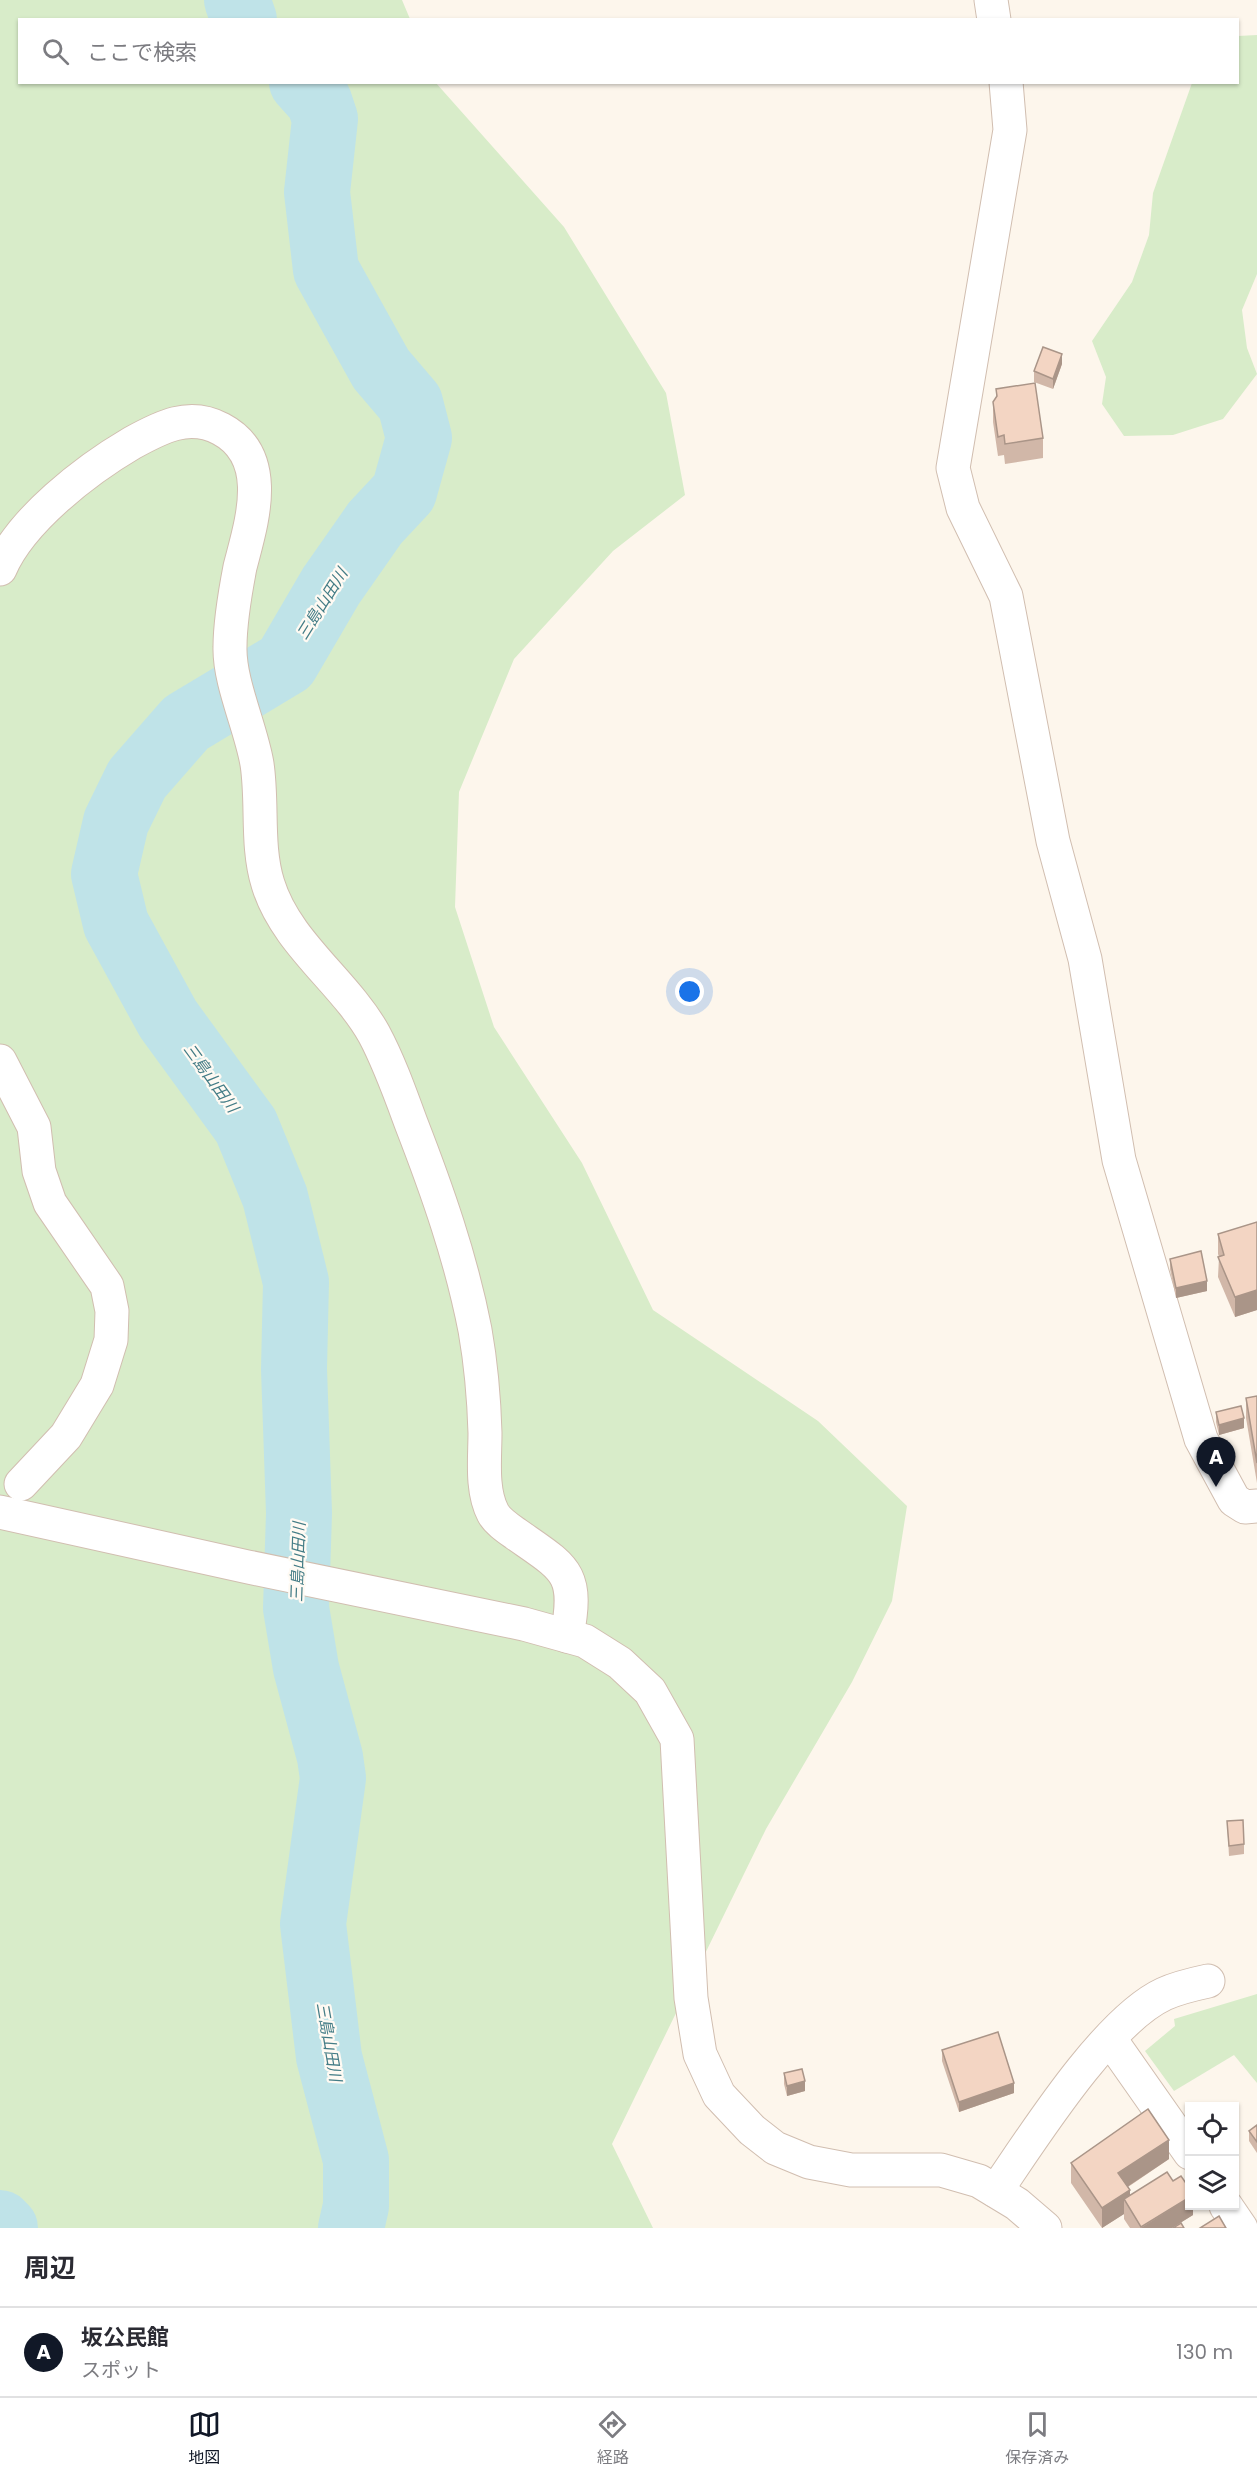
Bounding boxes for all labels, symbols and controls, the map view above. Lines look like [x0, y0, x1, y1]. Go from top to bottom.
search box [18, 18, 1239, 84]
icon: search [39, 35, 72, 68]
text: ここで検索 [87, 37, 197, 68]
water label: 三島山田川 [291, 562, 354, 644]
your location [675, 977, 704, 1006]
water label: 三島山田川 [178, 1039, 245, 1119]
pin: A [1196, 1438, 1236, 1487]
water label: 三島山田川 [285, 1520, 311, 1602]
water label: 三島山田川 [311, 2001, 348, 2085]
map controls [1185, 2102, 1239, 2210]
button: locate [1185, 2102, 1239, 2156]
button: layers [1185, 2156, 1239, 2210]
text: 周辺 [24, 2250, 76, 2286]
text: 坂公民館 [81, 2322, 169, 2353]
text: A [36, 2338, 51, 2366]
text: 130 m [1176, 2338, 1233, 2366]
text: スポット [81, 2356, 161, 2384]
tab: 地図 [188, 2408, 221, 2470]
tab: 経路 [596, 2408, 629, 2470]
tab: 保存済み [1005, 2408, 1069, 2470]

